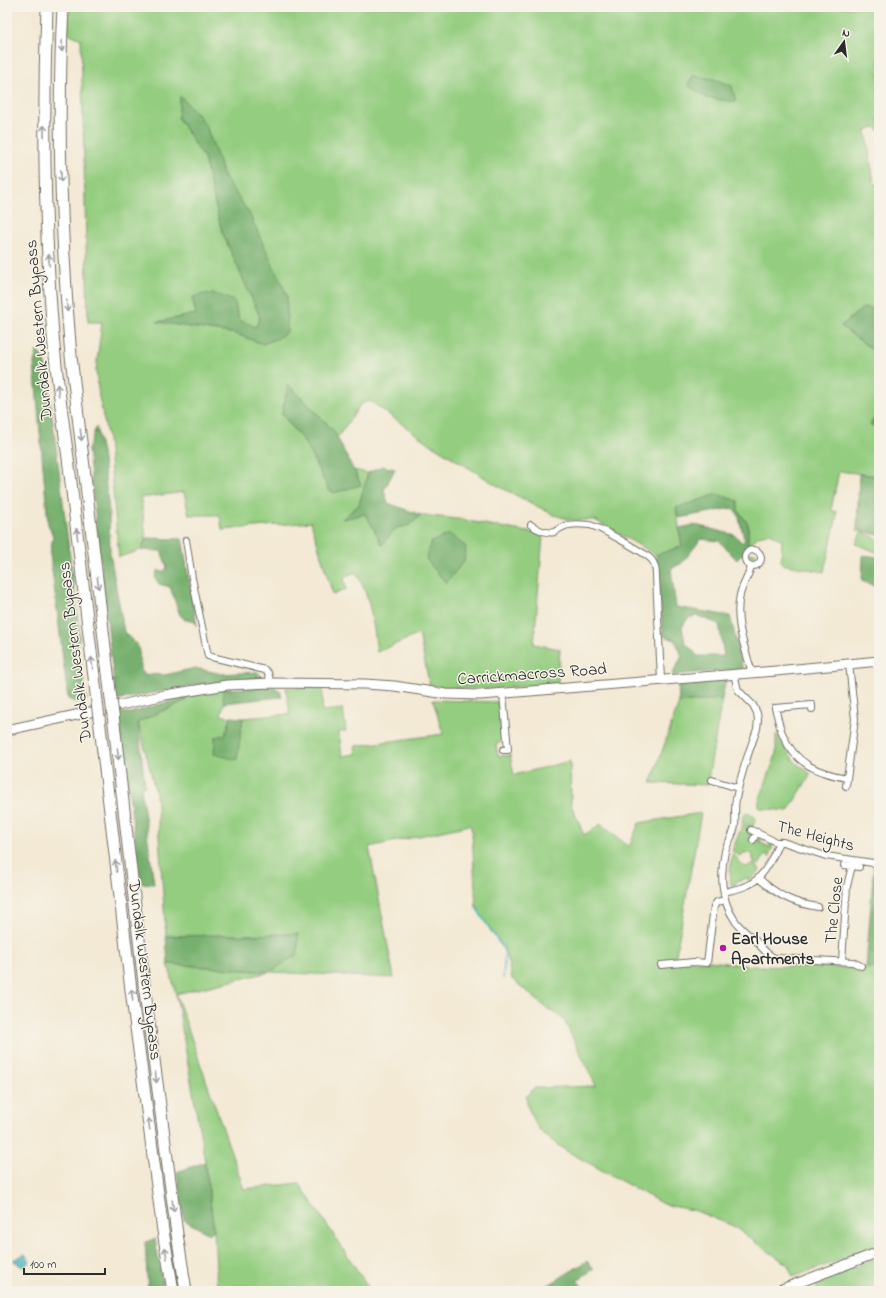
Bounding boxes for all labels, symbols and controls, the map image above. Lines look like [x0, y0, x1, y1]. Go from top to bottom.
north arrow [824, 22, 864, 62]
text: N [841, 25, 852, 42]
one-way arrow [58, 39, 66, 52]
one-way arrow [41, 125, 48, 138]
one-way arrow [58, 169, 65, 182]
street label: Dundalk Western Bypass [19, 238, 61, 422]
one-way arrow [45, 254, 52, 267]
one-way arrow [63, 299, 70, 312]
one-way arrow [55, 384, 62, 397]
one-way arrow [77, 428, 84, 441]
one-way arrow [73, 528, 81, 541]
street label: Dundalk Western Bypass [52, 560, 100, 744]
one-way arrow [94, 576, 102, 589]
one-way arrow [88, 657, 96, 670]
street label: Carrickmacross Road [457, 657, 608, 692]
one-way arrow [114, 747, 122, 760]
street label: The Heights [773, 814, 857, 861]
one-way arrow [113, 860, 120, 873]
street label: The Close [819, 875, 850, 945]
street label: Dundalk Western Bypass [120, 878, 168, 1062]
place label: Earl House Apartments [731, 927, 815, 972]
marker: Earl House Apartments [718, 943, 728, 953]
one-way arrow [128, 989, 136, 1002]
one-way arrow [152, 1070, 160, 1083]
one-way arrow [145, 1118, 153, 1131]
one-way arrow [169, 1199, 177, 1212]
one-way arrow [162, 1246, 170, 1259]
scale bar [24, 1250, 105, 1276]
text: 100 m [30, 1256, 57, 1274]

